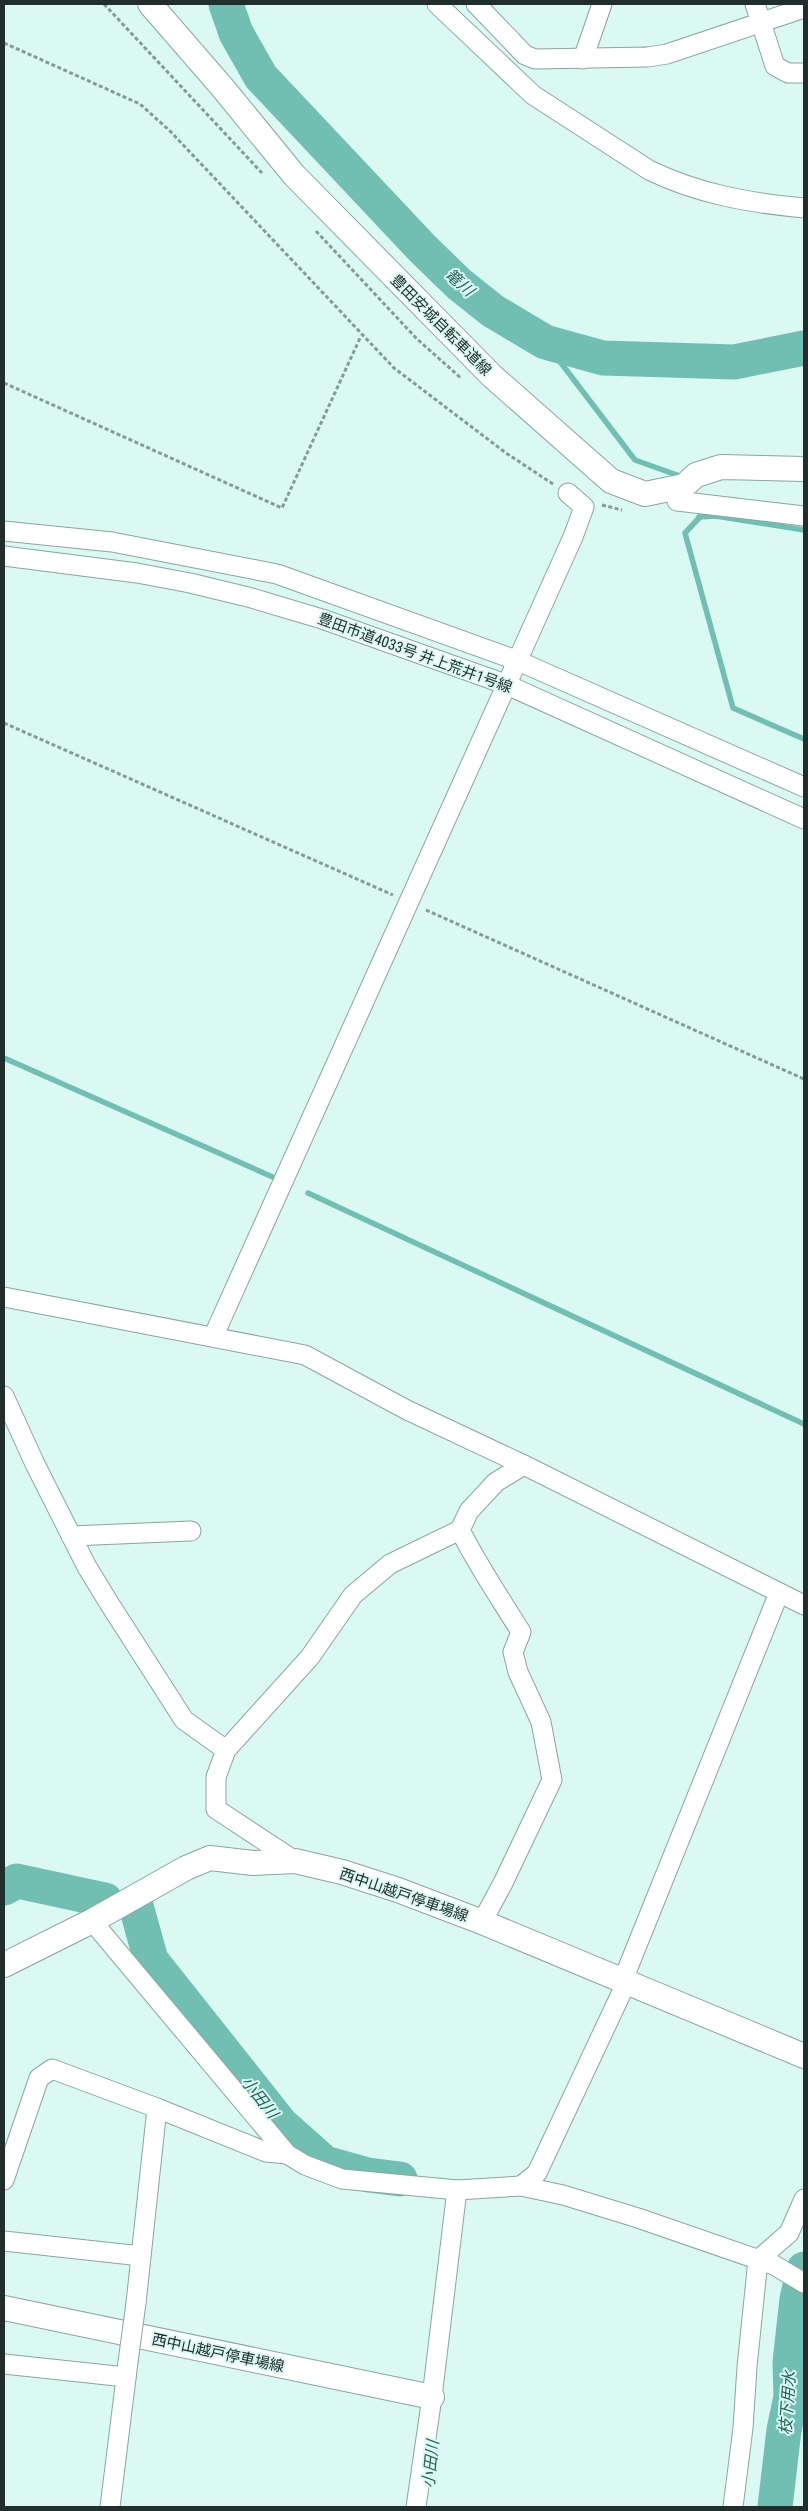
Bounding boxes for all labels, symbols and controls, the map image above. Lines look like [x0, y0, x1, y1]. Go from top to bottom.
water label: 篭川 [441, 265, 479, 301]
street label: 豊田安城自転車道線 [387, 271, 495, 379]
street label: 豊田市道4033号 井上荒井1号線 [315, 609, 515, 697]
street label: 西中山越戸停車場線 [337, 1865, 471, 1925]
water label: 小田川 [237, 2073, 283, 2124]
street label: 西中山越戸停車場線 [150, 2330, 286, 2376]
water label: 枝下用水 [776, 2368, 799, 2436]
water label: 小田川 [419, 2437, 443, 2489]

